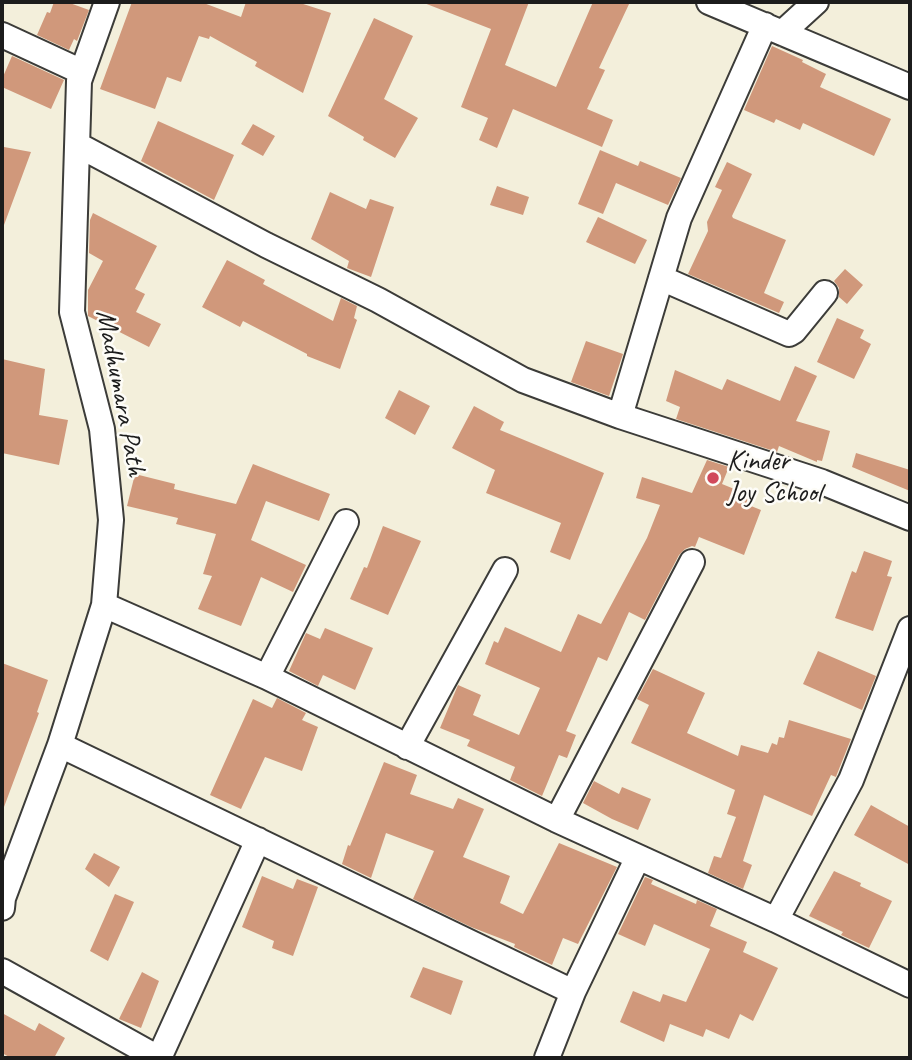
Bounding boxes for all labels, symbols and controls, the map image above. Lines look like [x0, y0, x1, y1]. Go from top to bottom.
street label: Madhumara Path [87, 307, 153, 479]
place label: Kinder Joy School [727, 445, 821, 511]
marker: Kinder Joy School [705, 470, 721, 486]

